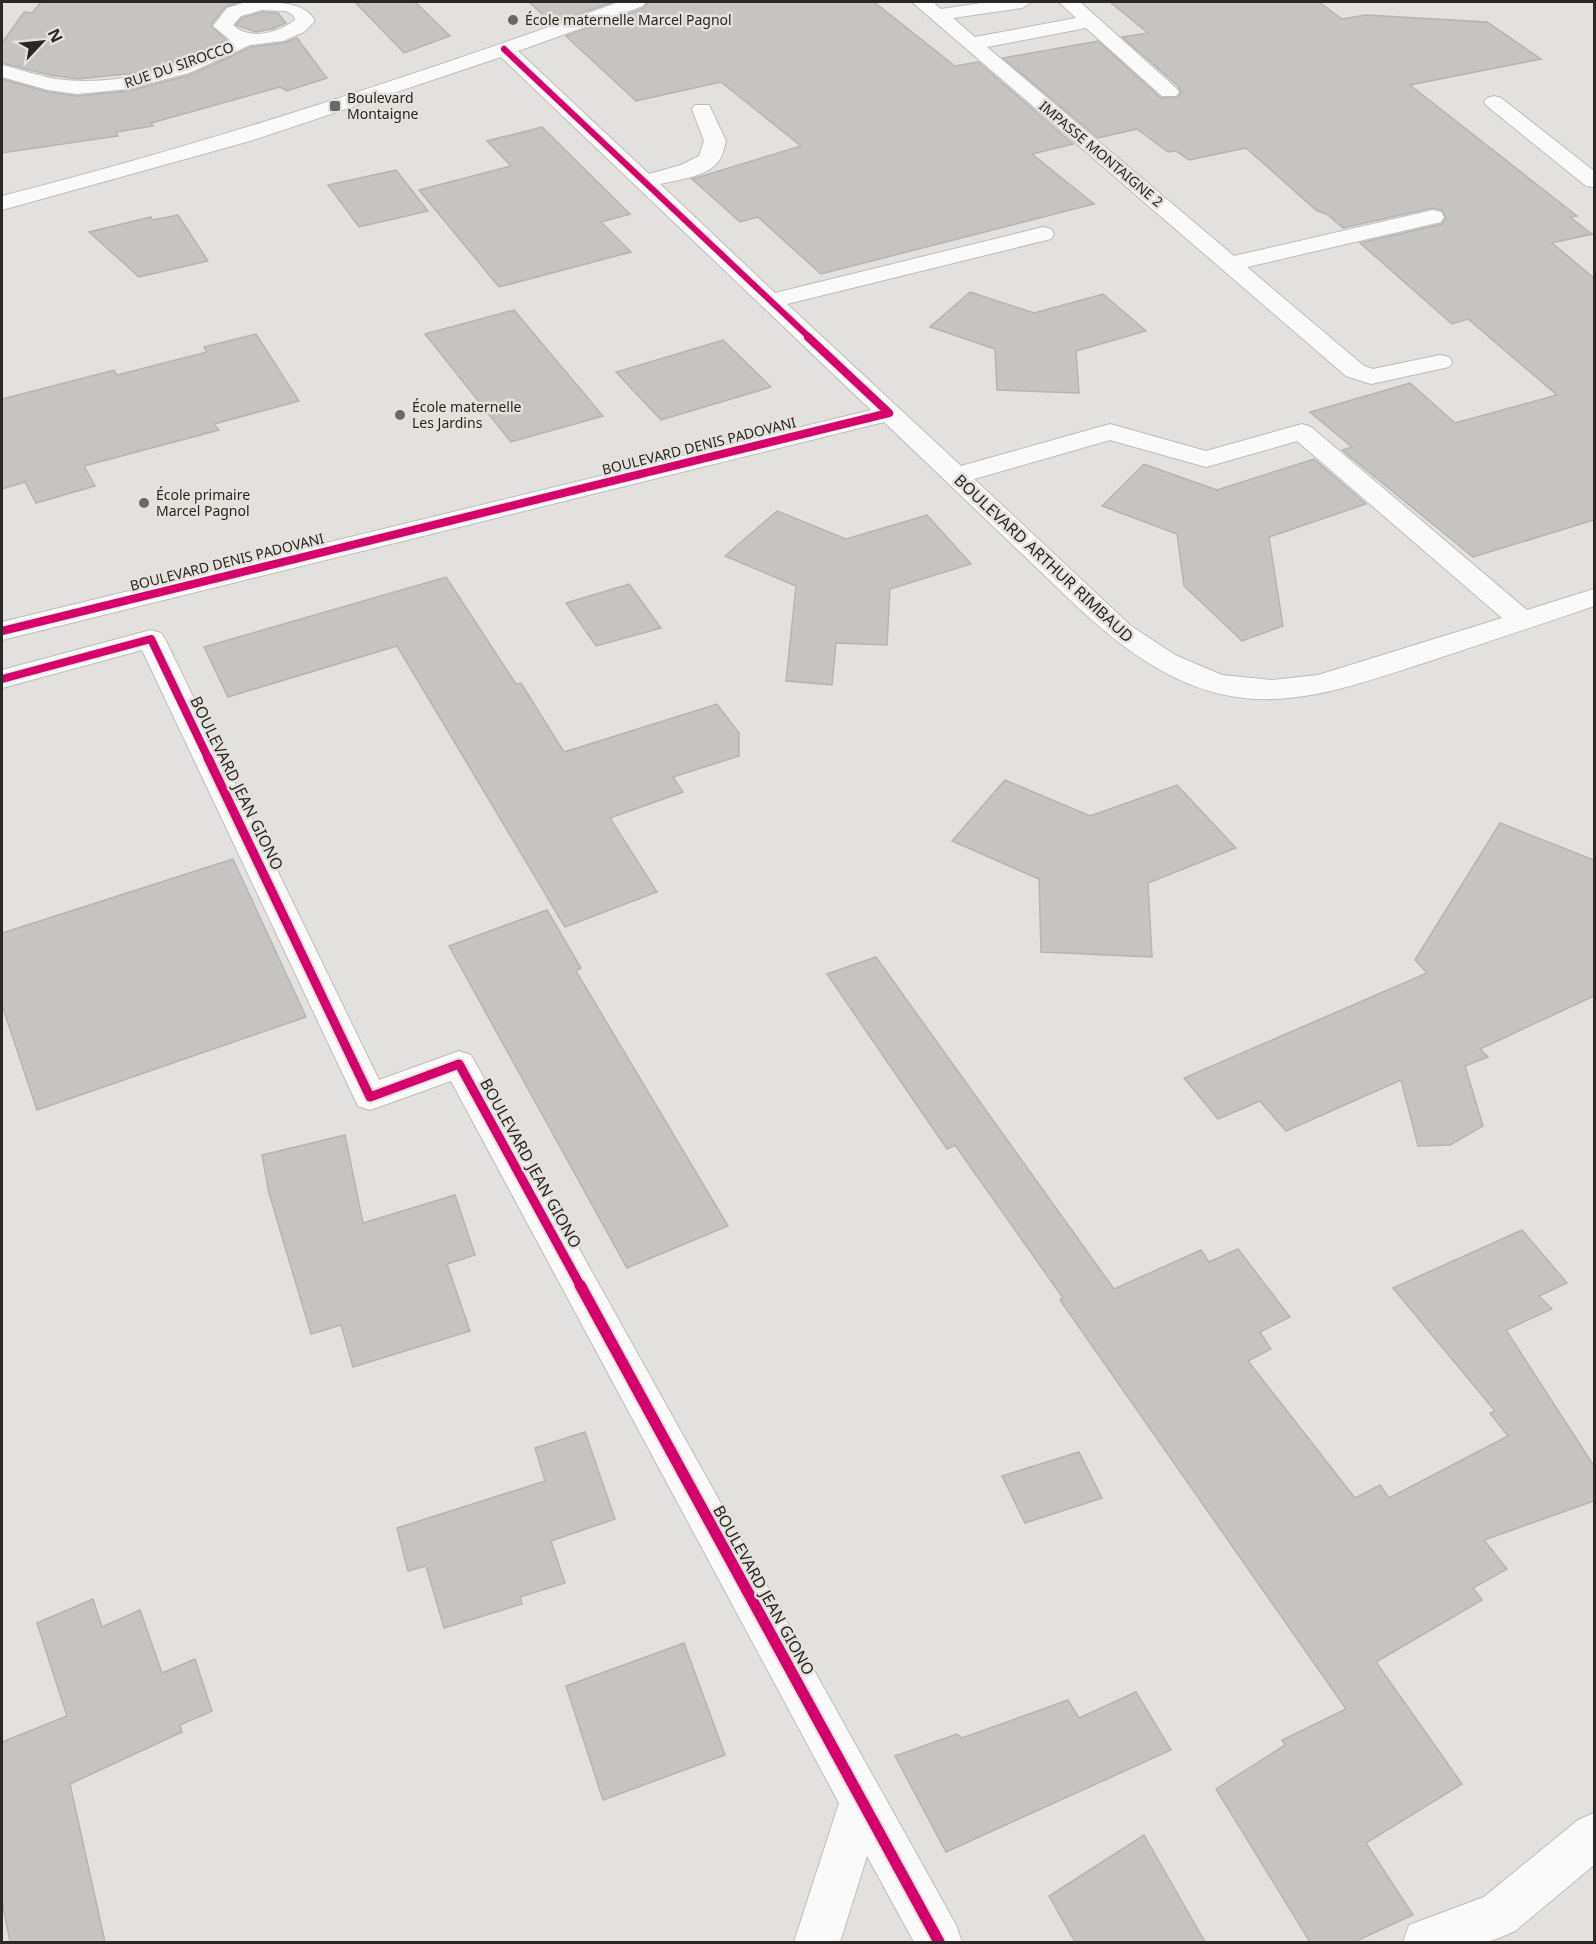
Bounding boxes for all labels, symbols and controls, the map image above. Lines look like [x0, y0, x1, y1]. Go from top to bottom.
place label: École maternelle Marcel Pagnol [525, 10, 732, 29]
north arrow [12, 12, 72, 72]
marker: École maternelle Marcel Pagnol [506, 13, 520, 27]
text: N [43, 25, 68, 46]
street label: RUE DU SIROCCO [122, 37, 236, 92]
place label: Boulevard Montaigne [347, 88, 419, 123]
street label: IMPASSE MONTAIGNE 2 [1035, 96, 1167, 211]
marker: Boulevard Montaigne [328, 99, 342, 113]
place label: École maternelle Les Jardins [412, 397, 522, 432]
marker: École maternelle Les Jardins [393, 408, 407, 422]
street label: BOULEVARD DENIS PADOVANI [600, 412, 798, 479]
street label: BOULEVARD ARTHUR RIMBAUD [950, 469, 1138, 647]
place label: École primaire Marcel Pagnol [156, 485, 250, 520]
marker: École primaire Marcel Pagnol [137, 496, 151, 510]
street label: BOULEVARD DENIS PADOVANI [128, 528, 326, 595]
street label: BOULEVARD JEAN GIONO [185, 692, 289, 874]
street label: BOULEVARD JEAN GIONO [475, 1074, 587, 1252]
street label: BOULEVARD JEAN GIONO [708, 1501, 820, 1679]

